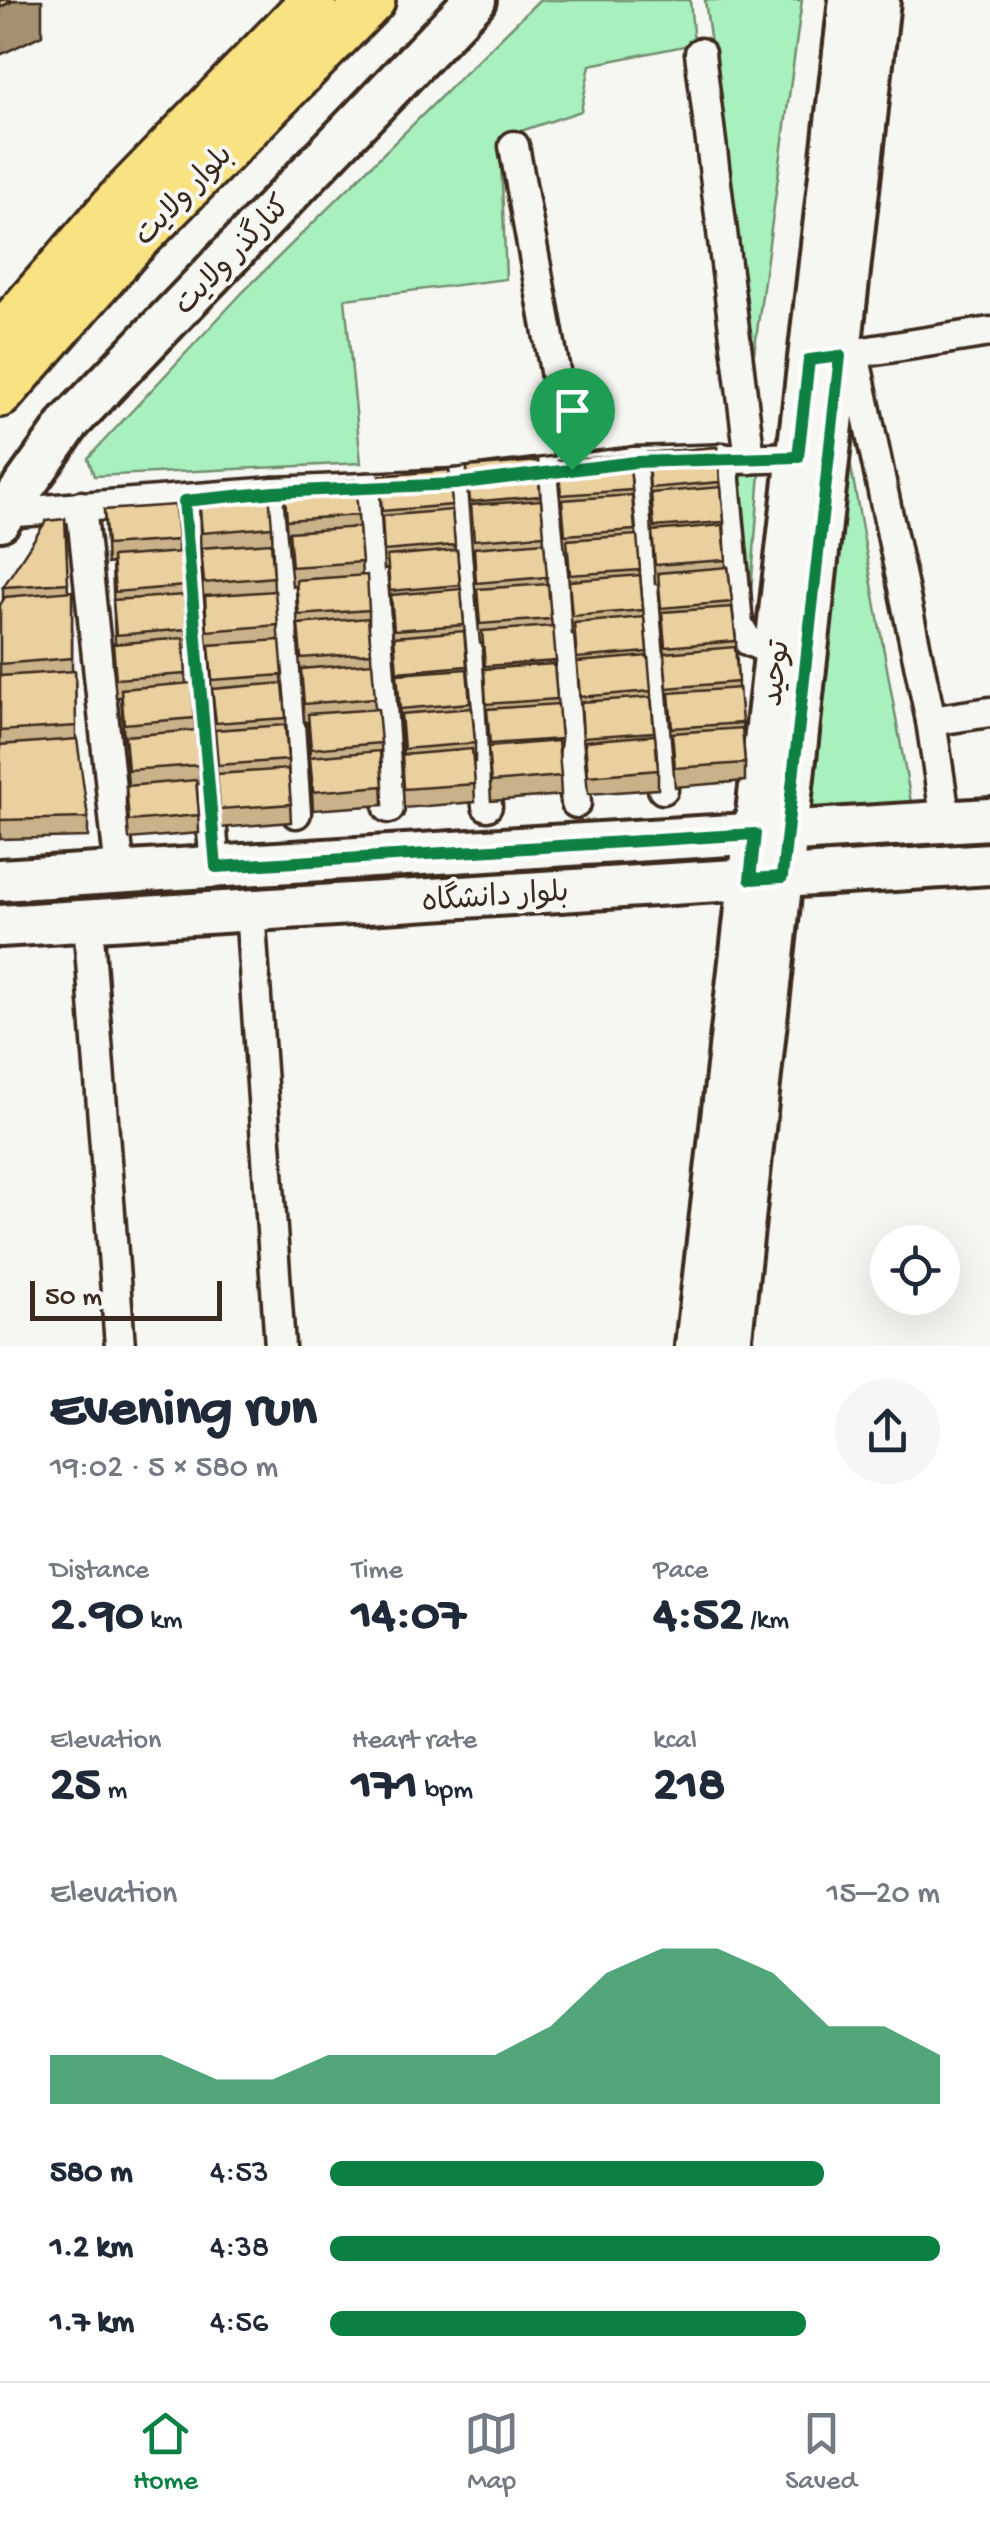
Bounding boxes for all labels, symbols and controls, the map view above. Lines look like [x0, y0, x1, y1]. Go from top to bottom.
street label: بلوار ولایت [129, 139, 242, 255]
street label: کنارگذر ولایت [166, 187, 300, 324]
pin [530, 368, 615, 471]
icon: arrive [545, 383, 600, 438]
street label: توحید [757, 638, 800, 709]
street label: بلوار دانشگاه [420, 873, 570, 922]
map controls [870, 1225, 960, 1315]
button: locate [870, 1225, 960, 1315]
scale bar [30, 1276, 222, 1320]
text: 50 m [45, 1282, 102, 1315]
button: share [835, 1379, 940, 1484]
text: Evening run [50, 1380, 317, 1444]
text: 19:02 · 5 × 580 m [50, 1450, 278, 1488]
text: Distance [50, 1555, 149, 1588]
text: Time [352, 1555, 403, 1588]
text: Pace [653, 1555, 708, 1588]
text: 2.90 [50, 1588, 144, 1647]
text: 14:07 [352, 1588, 466, 1647]
text: 4:52 [653, 1588, 744, 1647]
text: km [144, 1605, 183, 1638]
text: /km [744, 1605, 789, 1638]
text: Elevation [50, 1725, 161, 1758]
text: Heart rate [352, 1725, 477, 1758]
text: kcal [653, 1725, 697, 1758]
text: 25 [50, 1758, 101, 1817]
text: 171 [352, 1758, 418, 1817]
text: 218 [653, 1758, 725, 1817]
text: m [101, 1775, 127, 1808]
text: bpm [418, 1775, 473, 1808]
text: Elevation [50, 1876, 177, 1914]
text: 15–20 m [826, 1876, 940, 1914]
text: 580 m [50, 2155, 133, 2193]
text: 4:53 [210, 2155, 269, 2193]
text: 1.2 km [50, 2230, 133, 2268]
text: 4:38 [210, 2230, 269, 2268]
text: 1.7 km [50, 2305, 134, 2343]
text: 4:56 [210, 2305, 268, 2343]
tab: Home [133, 2406, 198, 2499]
tab: Map [464, 2406, 519, 2499]
tab: Saved [785, 2406, 857, 2499]

